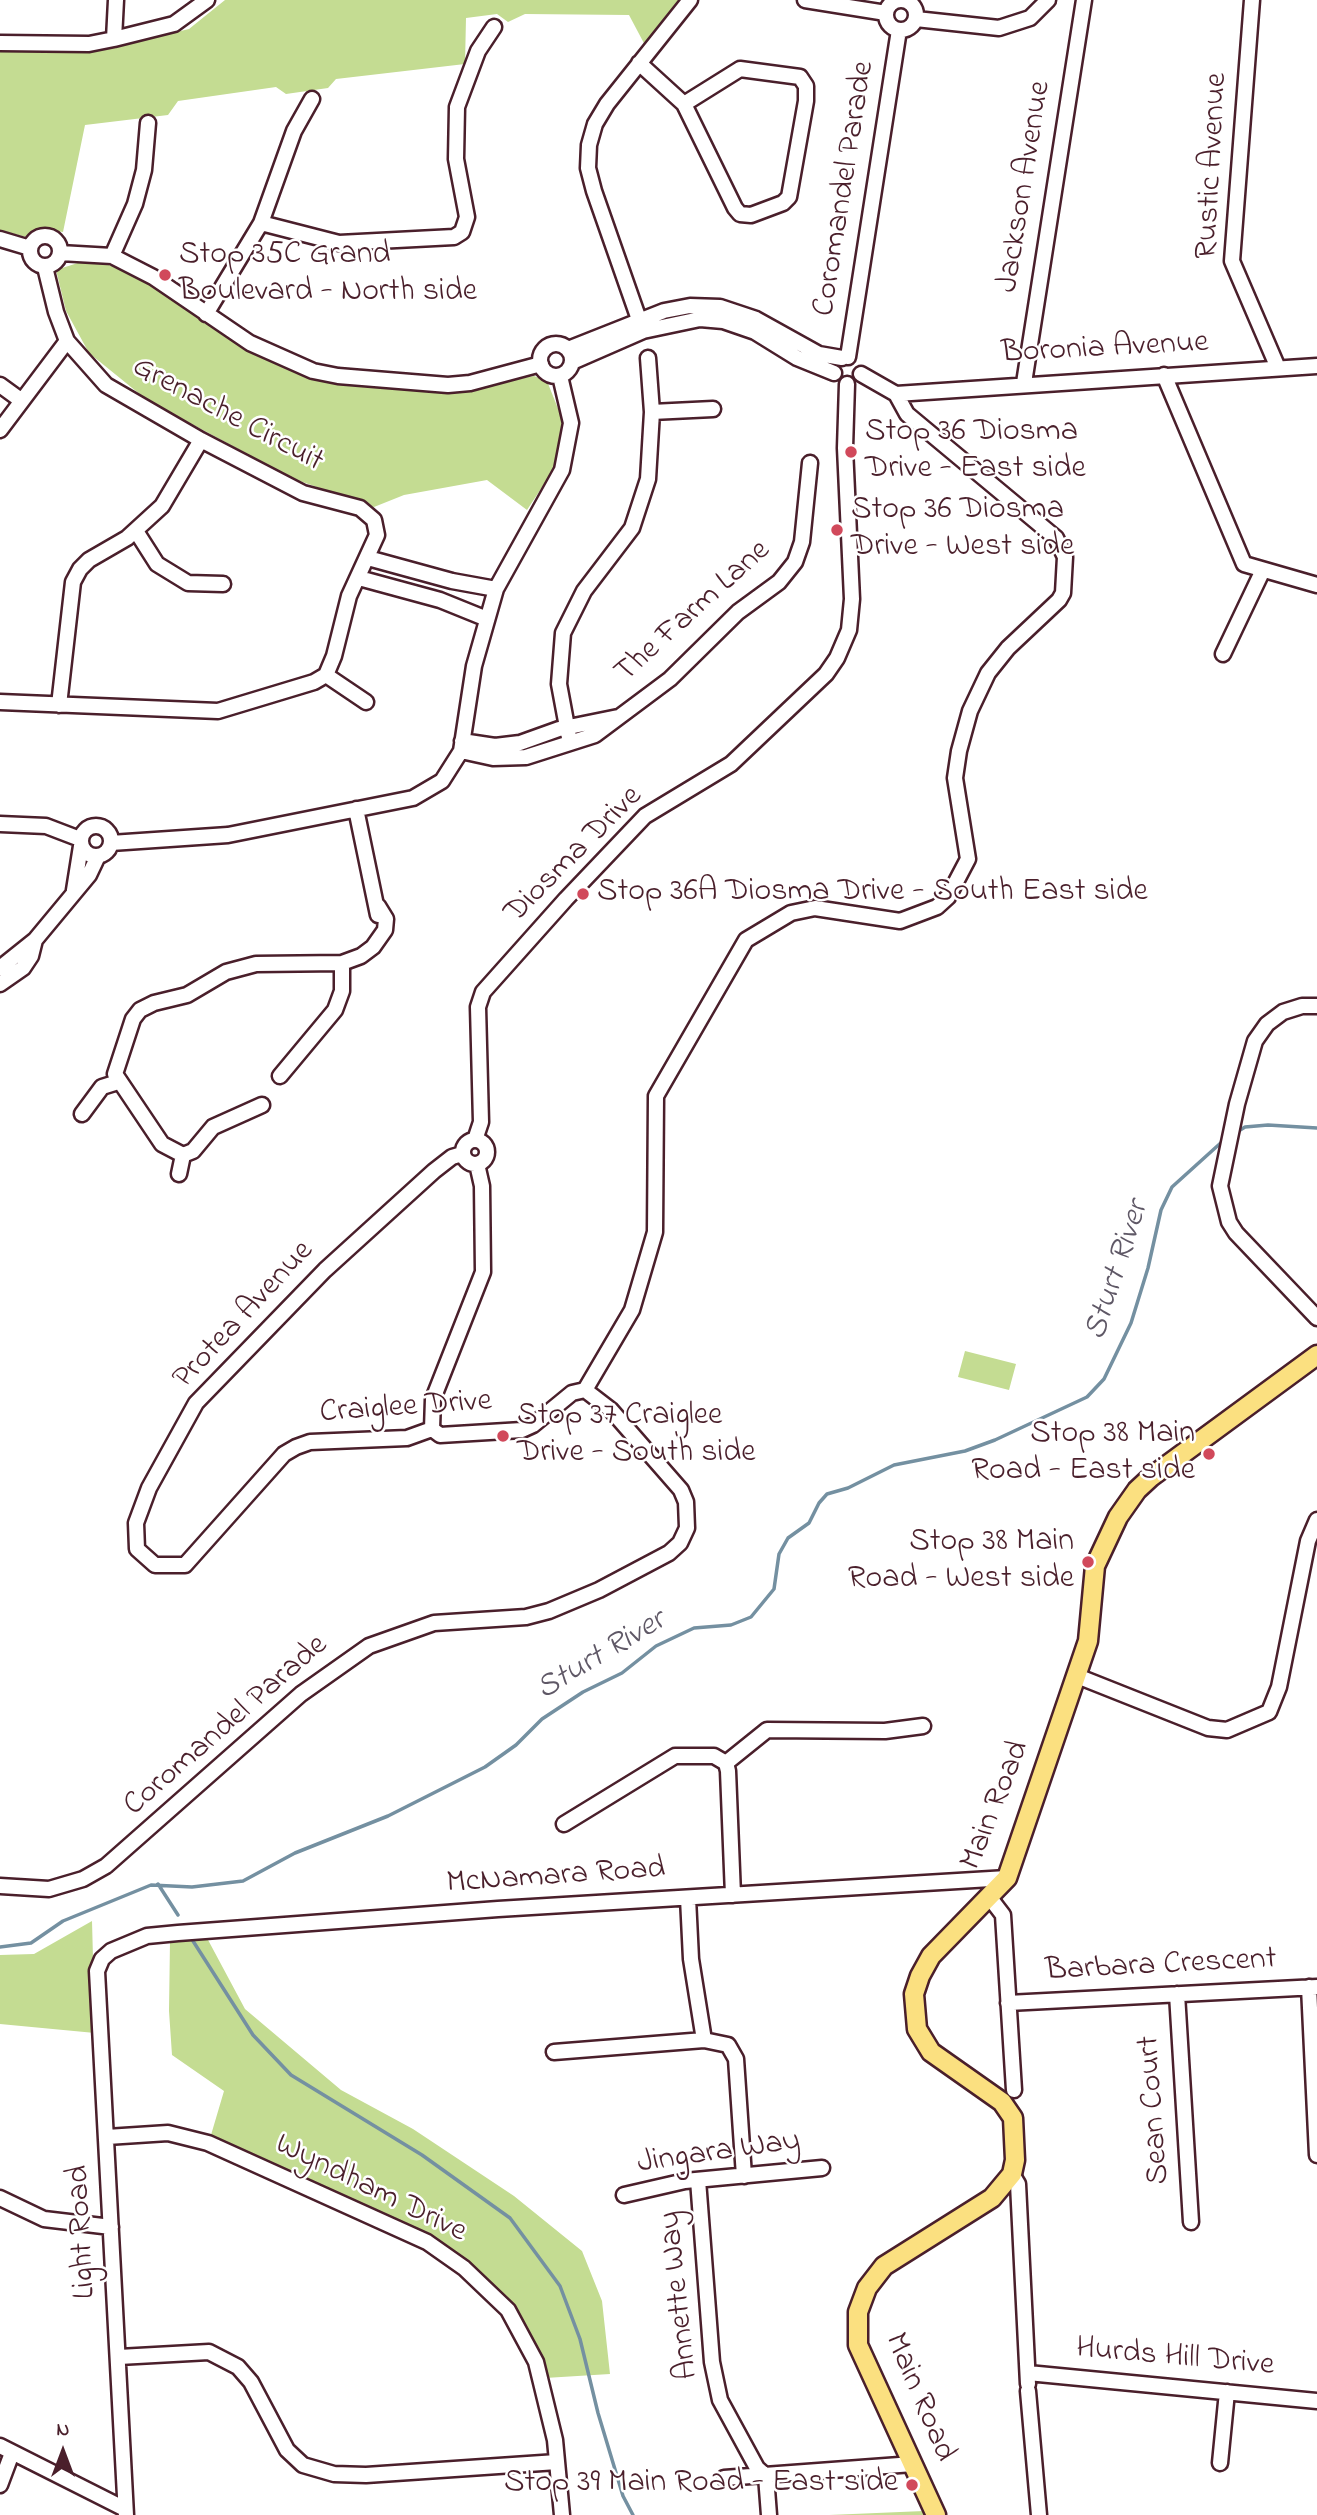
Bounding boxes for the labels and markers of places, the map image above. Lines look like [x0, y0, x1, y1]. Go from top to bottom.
place label: Stop 35C Grand Boulevard - North side [179, 238, 477, 313]
marker: Stop 35C Grand Boulevard - North side [157, 267, 173, 283]
place label: Stop 36 Diosma Drive - East side [865, 415, 1086, 490]
marker: Stop 36 Diosma Drive - East side [843, 444, 859, 460]
place label: Stop 36 Diosma Drive - West side [851, 493, 1074, 568]
marker: Stop 36 Diosma Drive - West side [829, 522, 845, 538]
place label: Stop 36A Diosma Drive - South East side [597, 875, 1148, 913]
marker: Stop 36A Diosma Drive - South East side [575, 886, 591, 902]
place label: Stop 37 Craiglee Drive - South side [517, 1399, 756, 1474]
place label: Stop 38 Main Road - East side [971, 1417, 1195, 1492]
marker: Stop 37 Craiglee Drive - South side [495, 1428, 511, 1444]
marker: Stop 38 Main Road - East side [1201, 1446, 1217, 1462]
place label: Stop 38 Main Road - West side [848, 1525, 1074, 1600]
marker: Stop 38 Main Road - West side [1080, 1554, 1096, 1570]
place label: Stop 39 Main Road - East side [504, 2466, 898, 2504]
marker: Stop 39 Main Road - East side [904, 2477, 920, 2493]

